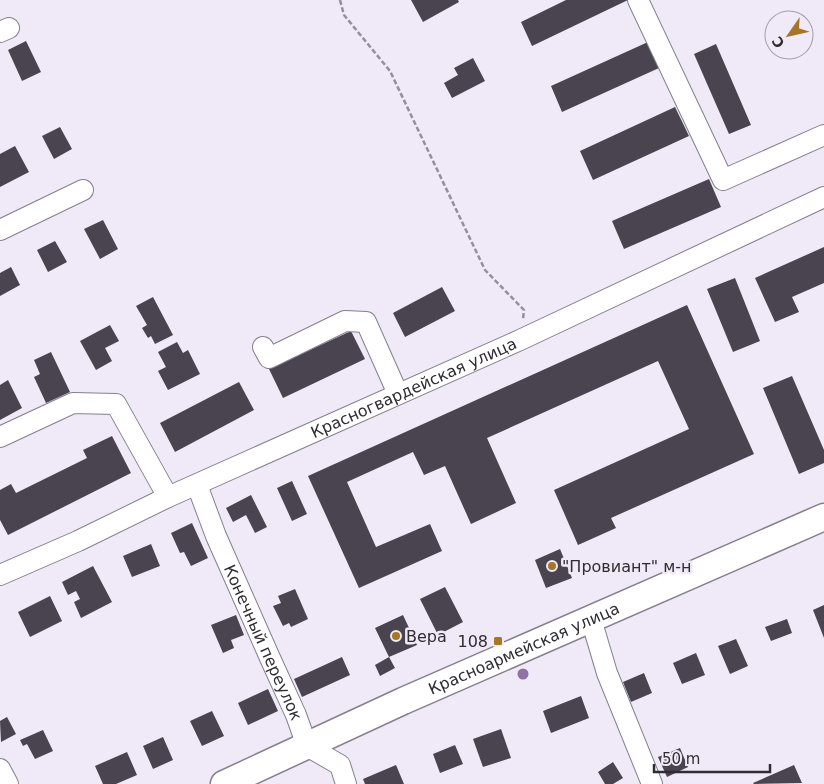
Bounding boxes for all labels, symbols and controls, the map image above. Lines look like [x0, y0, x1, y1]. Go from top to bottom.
north arrow [764, 10, 814, 60]
text: С [769, 34, 788, 51]
street label: Красногвардейская улица [308, 333, 519, 442]
place label: "Провиант" м-н [562, 557, 692, 576]
marker: "Провиант" м-н [546, 560, 558, 572]
street label: Конечный переулок [220, 561, 307, 723]
street label: Красноармейская улица [425, 598, 622, 698]
place label: Вера [406, 627, 447, 646]
marker: Вера [390, 630, 402, 642]
place label: 108 [457, 632, 488, 651]
marker: 108 [492, 635, 504, 647]
scale bar [654, 742, 770, 774]
text: 50 m [662, 750, 700, 768]

